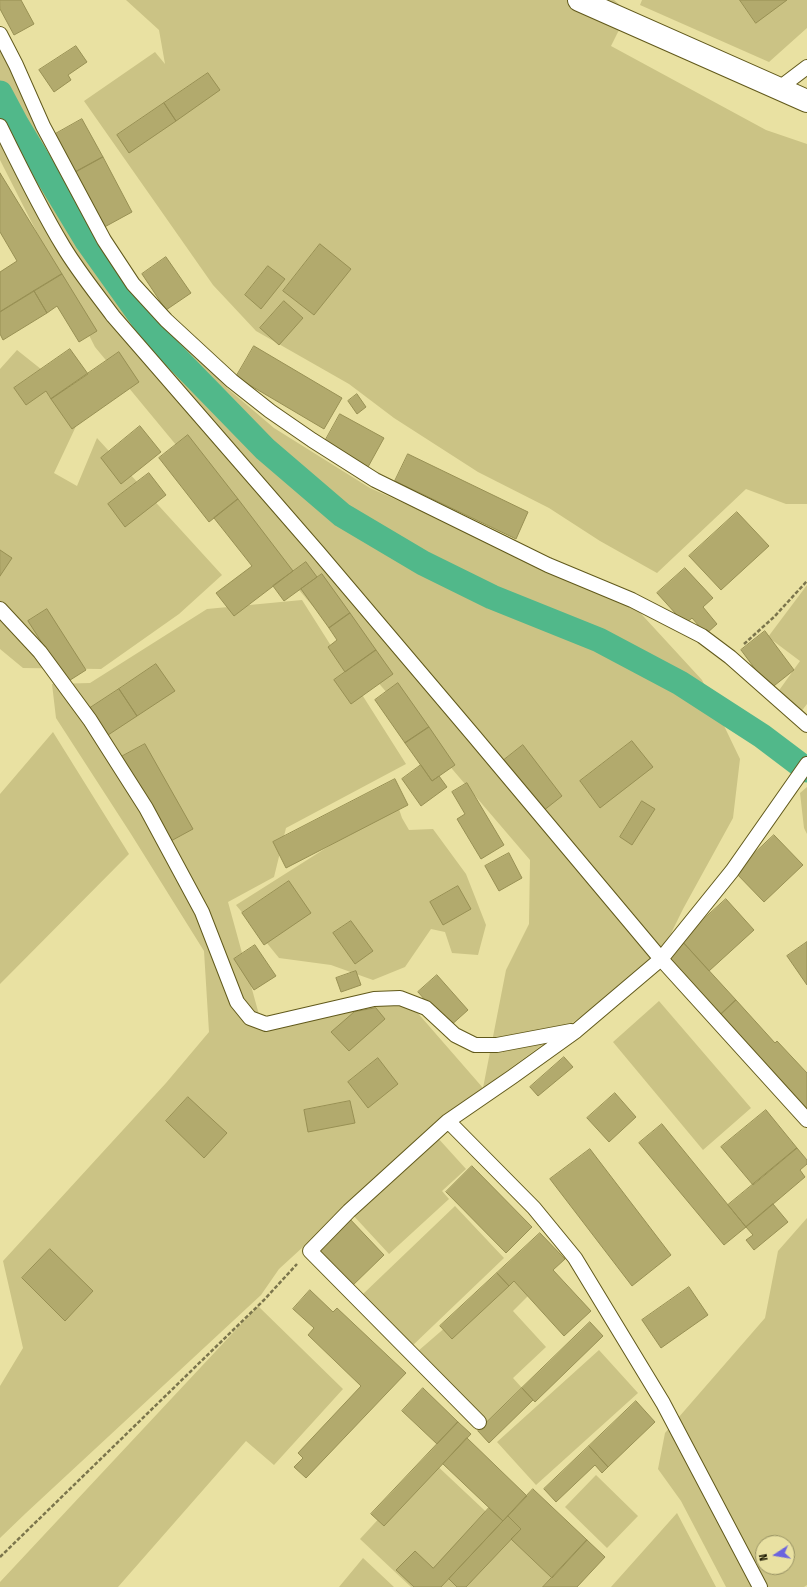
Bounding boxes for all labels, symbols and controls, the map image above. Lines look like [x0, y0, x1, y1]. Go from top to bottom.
north arrow [755, 1535, 795, 1575]
text: N [757, 1553, 771, 1562]

